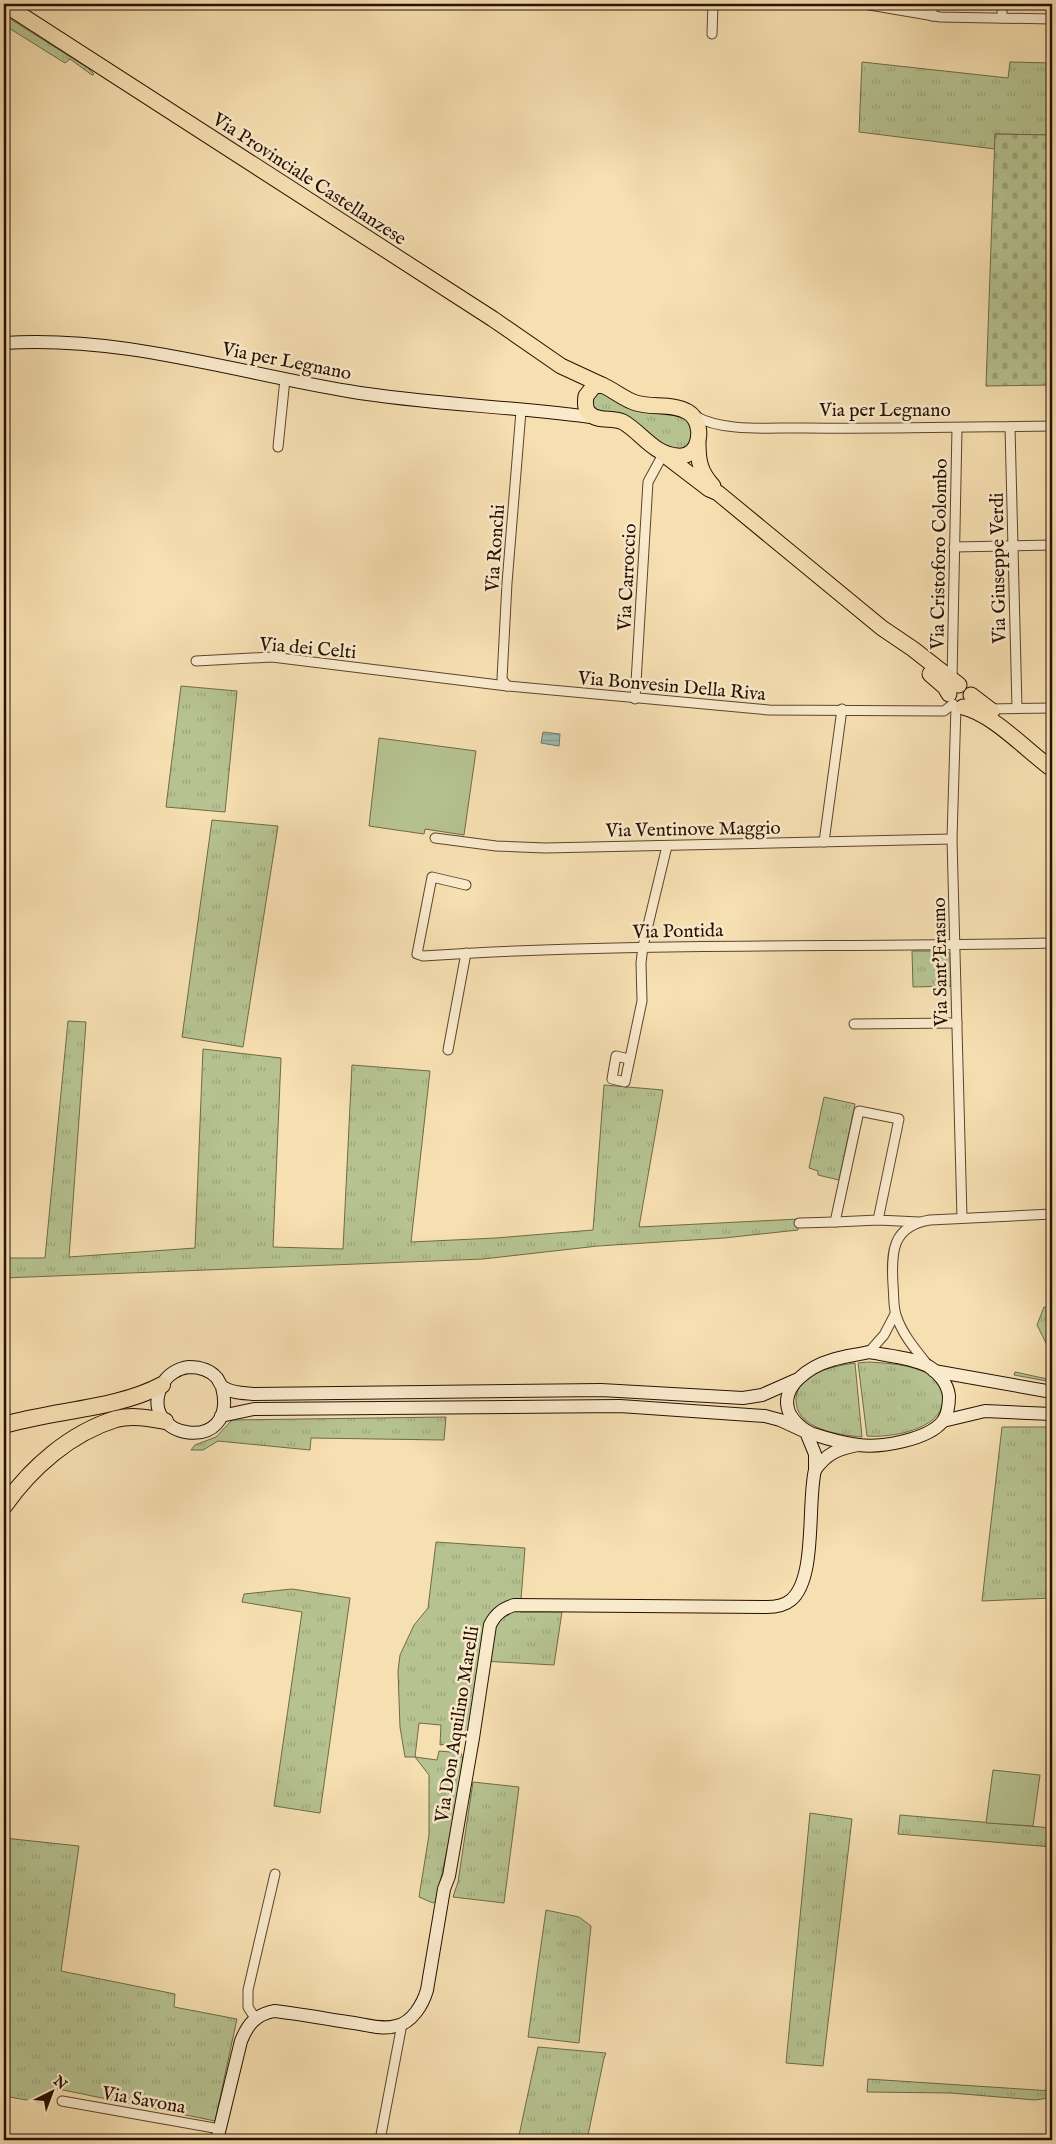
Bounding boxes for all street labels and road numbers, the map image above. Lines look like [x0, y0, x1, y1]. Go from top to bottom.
street label: Via Provinciale Castellanzese [207, 107, 411, 252]
street label: Via per Legnano [219, 337, 353, 386]
street label: Via per Legnano [818, 399, 951, 423]
street label: Via Cristoforo Colombo [926, 458, 954, 651]
street label: Via Giuseppe Verdi [986, 492, 1012, 645]
street label: Via Ronchi [481, 503, 511, 594]
street label: Via Carroccio [613, 523, 643, 632]
street label: Via dei Celti [257, 633, 357, 665]
street label: Via Bonvesin Della Riva [576, 667, 767, 707]
street label: Via Ventinove Maggio [604, 816, 781, 844]
street label: Via Sant'Erasmo [928, 897, 954, 1028]
street label: Via Pontida [632, 919, 724, 945]
street label: Via Don Aquilino Marelli [430, 1624, 485, 1825]
street label: Via Savona [99, 2082, 188, 2120]

